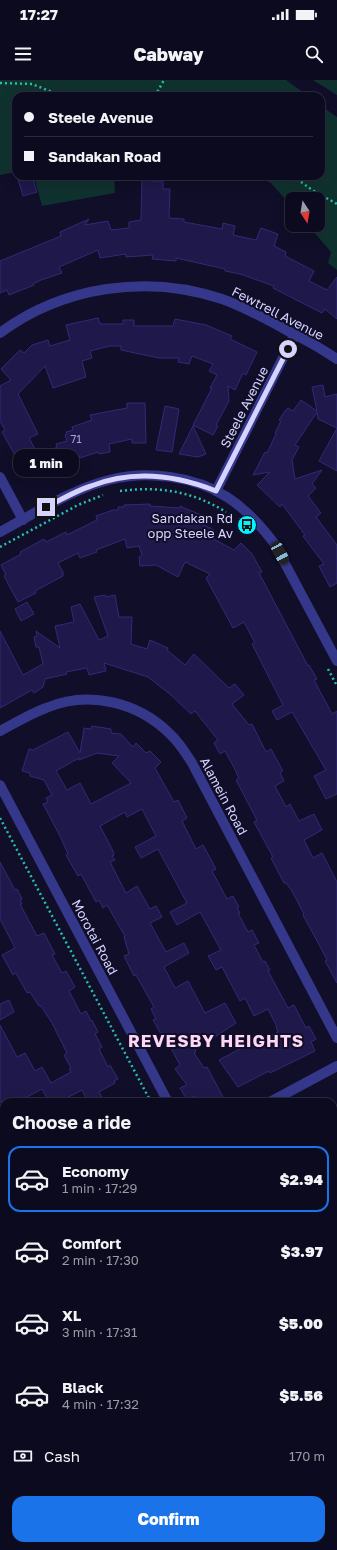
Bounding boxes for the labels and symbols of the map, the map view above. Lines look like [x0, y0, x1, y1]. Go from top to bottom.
north arrow [285, 192, 325, 232]
street label: Fewtrell Avenue [229, 283, 327, 343]
route start [279, 340, 297, 358]
street label: Steele Avenue [217, 364, 271, 450]
house number: 71 [70, 432, 82, 445]
callout: 1 min [13, 449, 79, 477]
route end [37, 498, 55, 516]
place label: Sandakan Rd opp Steele Av [148, 510, 234, 541]
bus stop icon: Sandakan Rd opp Steele Av [236, 514, 258, 536]
car [269, 540, 291, 566]
street label: Alamein Road [197, 754, 251, 838]
street label: Morotai Road [68, 897, 122, 977]
district label: REVESBY HEIGHTS [128, 1030, 304, 1051]

